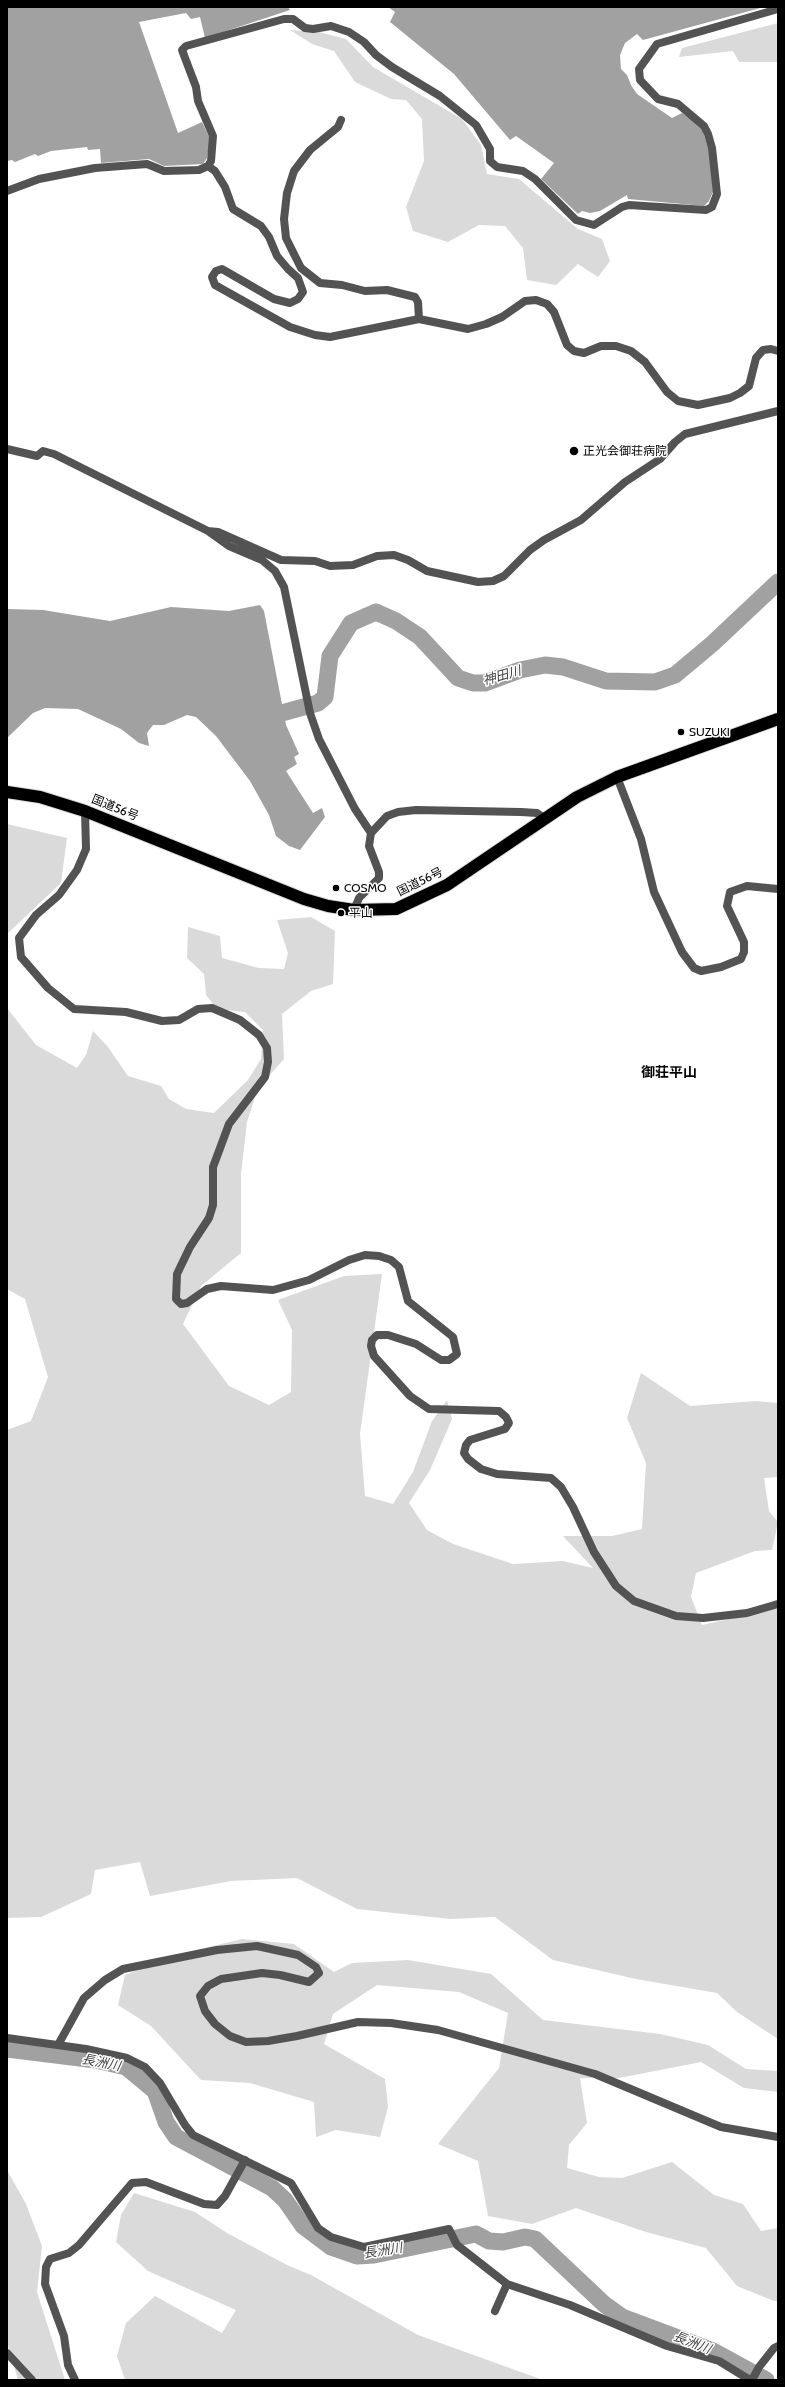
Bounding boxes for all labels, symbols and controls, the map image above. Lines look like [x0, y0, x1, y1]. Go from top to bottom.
place label: 正光会御荘病院 [583, 444, 667, 458]
marker: 正光会御荘病院 [568, 445, 580, 457]
water label: 神田川 [481, 663, 523, 689]
place label: SUZUKI [689, 725, 730, 739]
marker: SUZUKI [676, 727, 686, 737]
street label: 国道56号 [89, 792, 141, 824]
street label: 国道56号 [395, 865, 445, 899]
place label: COSMO [344, 881, 386, 895]
marker: COSMO [331, 883, 341, 893]
place label: 平山 [349, 906, 373, 920]
marker: 平山 [336, 908, 346, 918]
district label: 御荘平山 [641, 1065, 697, 1081]
water label: 長洲川 [80, 2052, 122, 2074]
water label: 長洲川 [363, 2240, 403, 2262]
water label: 長洲川 [671, 2329, 713, 2357]

